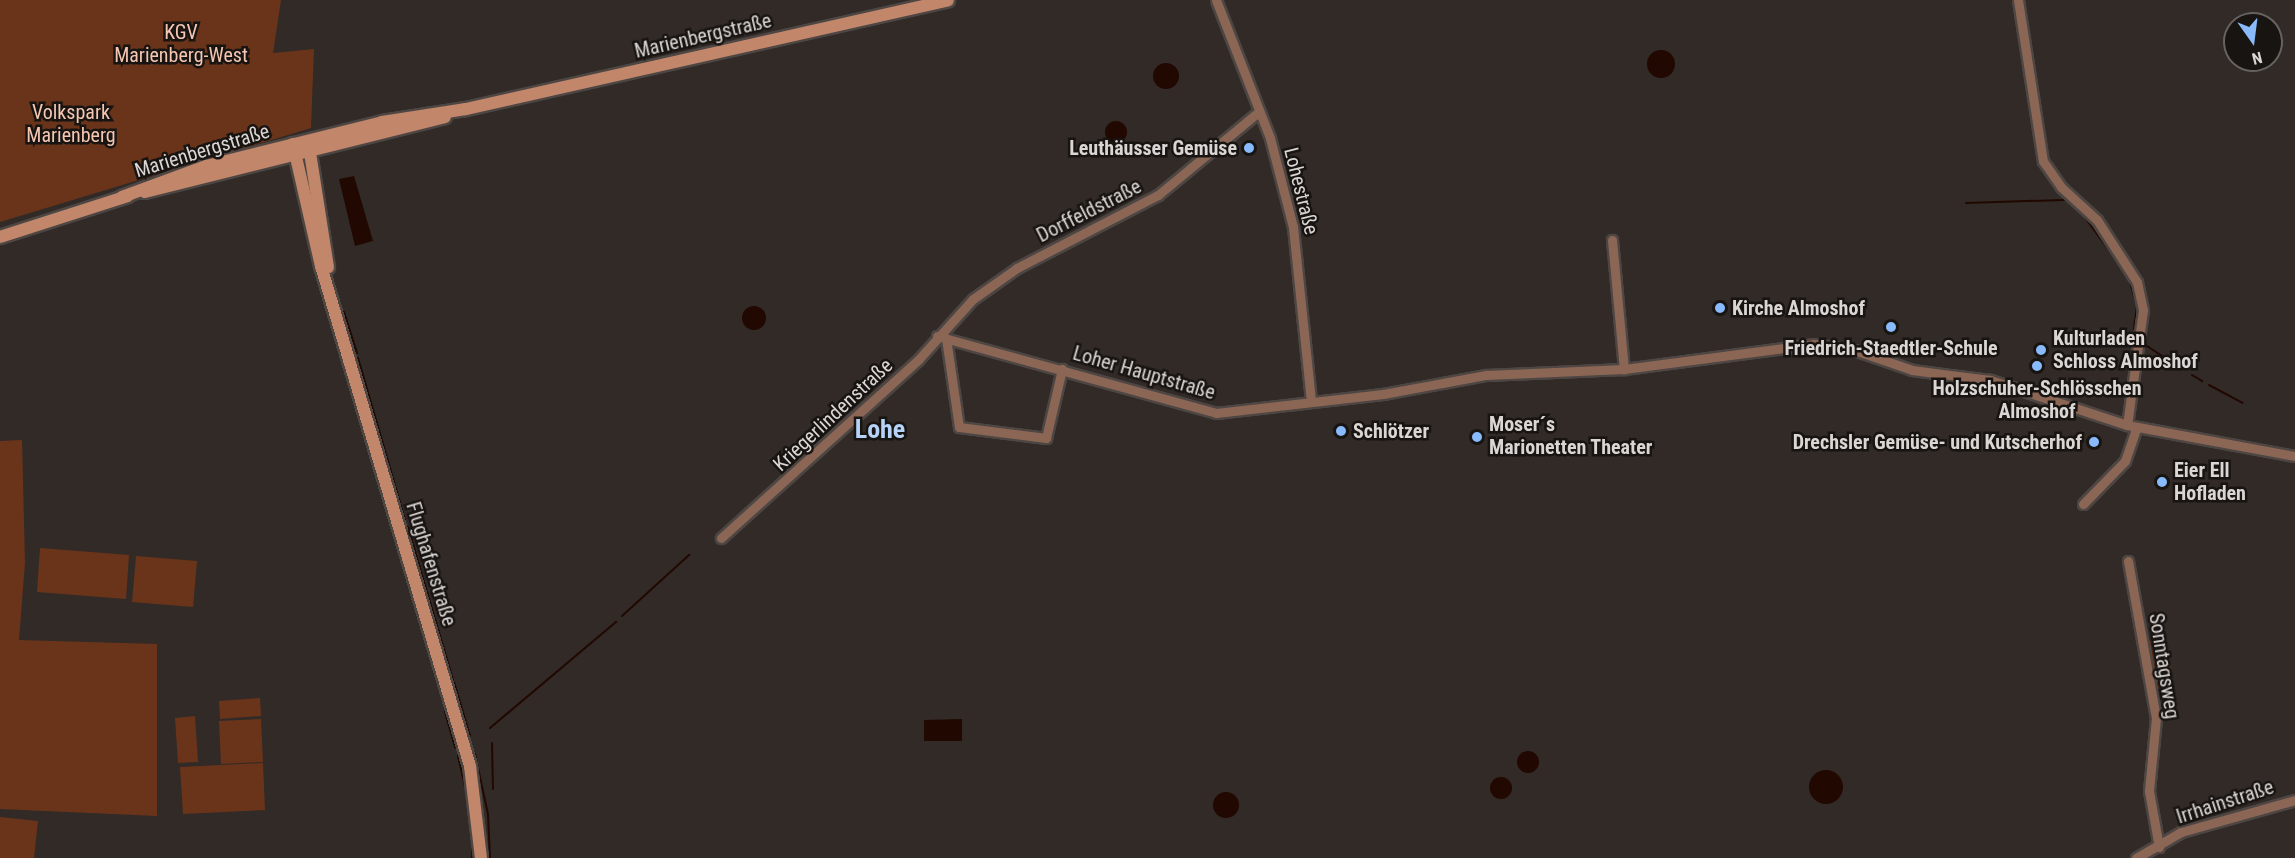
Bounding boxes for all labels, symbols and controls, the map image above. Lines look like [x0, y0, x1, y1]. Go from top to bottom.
street label: Marienbergstraße [632, 9, 774, 63]
north arrow [2223, 12, 2283, 72]
park label: KGV Marienberg-West [114, 21, 248, 68]
text: N [2250, 48, 2264, 68]
park label: Volkspark Marienberg [26, 100, 116, 147]
street label: Marienbergstraße [132, 119, 272, 183]
place label: Leuthäusser Gemüse [1069, 136, 1237, 160]
marker: Leuthäusser Gemüse [1242, 141, 1256, 155]
street label: Lohestraße [1279, 145, 1323, 237]
street label: Dorffeldstraße [1033, 174, 1145, 248]
place label: Kirche Almoshof [1732, 296, 1865, 320]
marker: Kirche Almoshof [1713, 301, 1727, 315]
marker: Friedrich-Staedtler-Schule [1884, 320, 1898, 334]
place label: Kulturladen Schloss Almoshof [2053, 326, 2198, 373]
place label: Friedrich-Staedtler-Schule [1784, 336, 1998, 360]
street label: Loher Hauptstraße [1070, 341, 1218, 405]
marker: Kulturladen Schloss Almoshof [2034, 343, 2048, 357]
street label: Kriegerlindenstraße [768, 354, 898, 476]
marker: Holzschuher-Schlösschen Almoshof [2030, 359, 2044, 373]
place label: Holzschuher-Schlösschen Almoshof [1933, 376, 2141, 423]
place label: Moser´s Marionetten Theater [1489, 413, 1653, 460]
district label: Lohe [855, 414, 905, 446]
place label: Schlötzer [1353, 419, 1429, 443]
marker: Schlötzer [1334, 424, 1348, 438]
marker: Moser´s Marionetten Theater [1470, 430, 1484, 444]
place label: Drechsler Gemüse- und Kutscherhof [1793, 430, 2082, 454]
marker: Drechsler Gemüse- und Kutscherhof [2087, 435, 2101, 449]
place label: Eier Ell Hofladen [2174, 458, 2246, 505]
marker: Eier Ell Hofladen [2155, 475, 2169, 489]
street label: Flughafenstraße [401, 499, 461, 629]
street label: Sonntagsweg [2144, 612, 2184, 720]
street label: Irrhainstraße [2173, 775, 2277, 829]

